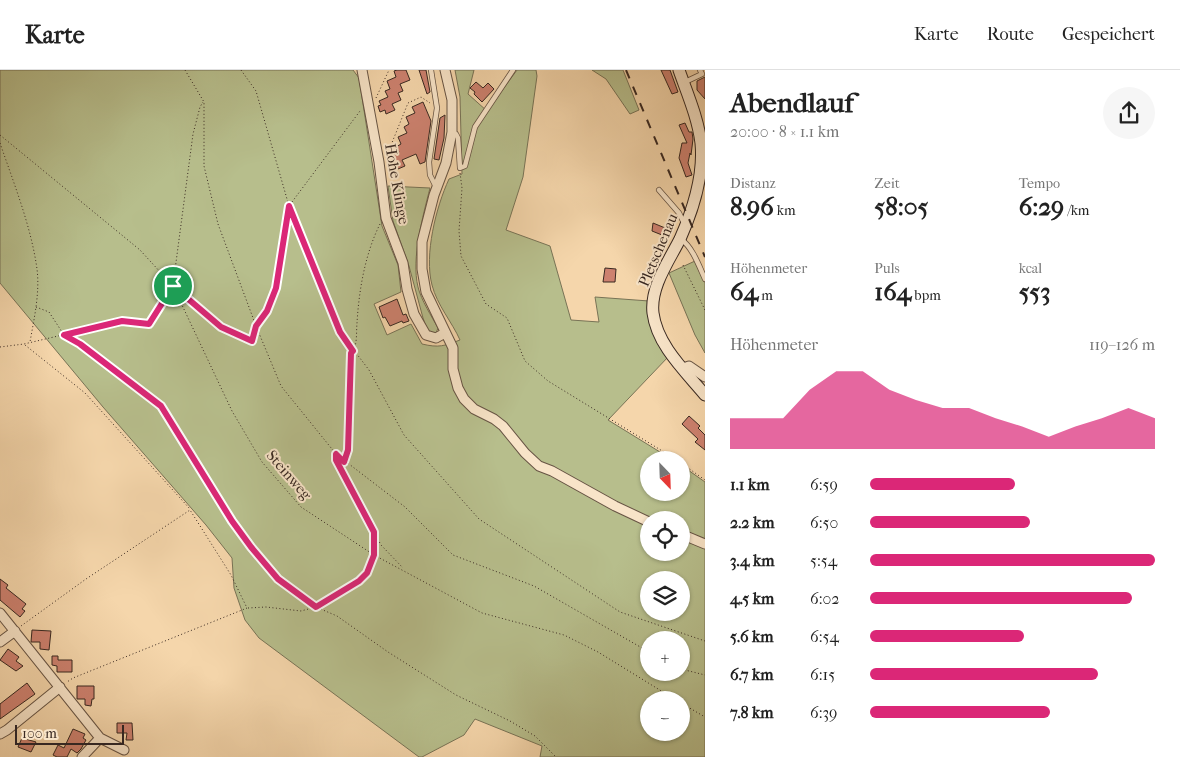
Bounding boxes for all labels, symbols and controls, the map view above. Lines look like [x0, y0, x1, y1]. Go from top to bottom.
text: Karte [25, 21, 85, 49]
text: Karte [914, 24, 959, 45]
text: Route [987, 24, 1034, 45]
text: Gespeichert [1062, 24, 1155, 45]
text: Abendlauf [730, 86, 854, 119]
button: share [1103, 87, 1155, 139]
text: 20:00 · 8 × 1.1 km [730, 122, 839, 141]
street label: Hohe Klinge [381, 142, 413, 226]
text: Distanz [730, 175, 776, 192]
text: Zeit [874, 175, 900, 192]
text: Tempo [1019, 175, 1060, 192]
text: 8.96 [730, 192, 774, 221]
text: 58:05 [874, 192, 928, 221]
text: 6:29 [1019, 192, 1064, 221]
text: km [774, 202, 796, 219]
text: /km [1064, 202, 1089, 219]
street label: Pletschenau [635, 210, 682, 289]
text: Höhenmeter [730, 260, 807, 277]
text: Puls [874, 260, 900, 277]
text: kcal [1019, 260, 1042, 277]
pin [152, 265, 194, 307]
icon: arrive [159, 272, 187, 300]
text: 64 [730, 277, 758, 306]
text: 164 [874, 277, 911, 306]
text: 553 [1019, 277, 1050, 306]
text: m [758, 287, 773, 304]
text: bpm [911, 287, 941, 304]
text: Höhenmeter [730, 335, 818, 354]
text: 119–126 m [1089, 335, 1155, 354]
street label: Steinweg [263, 447, 316, 504]
north arrow [640, 451, 690, 501]
map controls [640, 451, 690, 741]
text: 1.1 km [730, 475, 769, 494]
text: 6:59 [810, 475, 838, 494]
button: locate [640, 511, 690, 561]
text: 2.2 km [730, 513, 775, 532]
text: 6:50 [810, 513, 838, 532]
text: 3.4 km [730, 551, 774, 570]
text: 5:54 [810, 551, 837, 570]
button: layers [640, 571, 690, 621]
text: 4.5 km [730, 589, 774, 608]
text: 6:02 [810, 589, 840, 608]
text: 5.6 km [730, 627, 774, 646]
text: 6:54 [810, 627, 839, 646]
button: + [640, 631, 690, 681]
text: 6.7 km [730, 665, 774, 684]
text: 6:15 [810, 665, 835, 684]
button: − [640, 691, 690, 741]
text: 7.8 km [730, 703, 774, 722]
text: 6:39 [810, 703, 838, 722]
scale bar [15, 722, 124, 745]
text: 100 m [22, 725, 57, 742]

